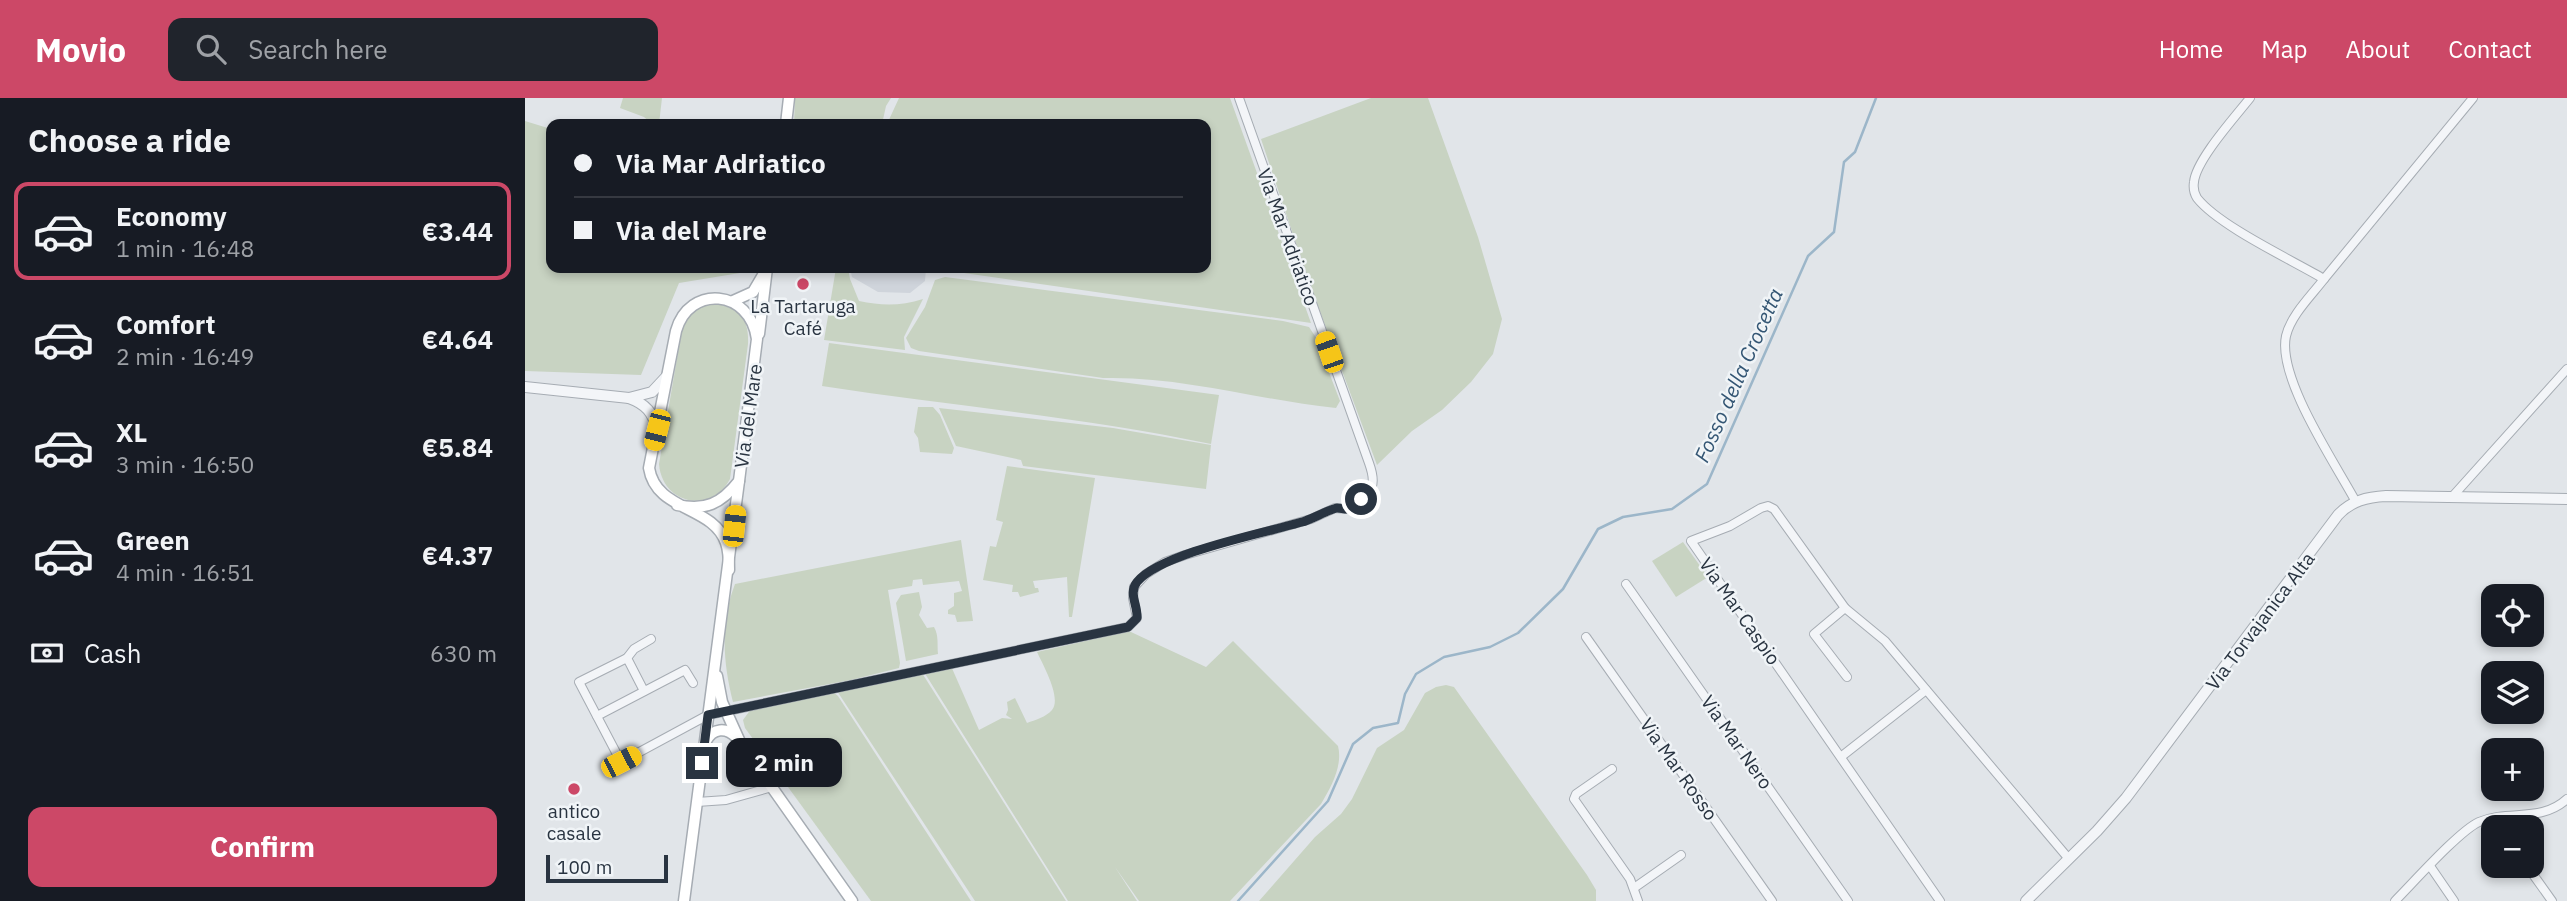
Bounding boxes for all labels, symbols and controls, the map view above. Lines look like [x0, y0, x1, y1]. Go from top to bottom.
search box [168, 18, 658, 81]
text: Movio [35, 28, 126, 71]
icon: search [192, 30, 230, 68]
text: Search here [248, 32, 388, 66]
text: Home [2159, 33, 2223, 65]
text: Map [2261, 33, 2307, 65]
text: About [2345, 33, 2410, 65]
text: Contact [2448, 33, 2532, 65]
text: Choose a ride [28, 119, 231, 161]
text: Via Mar Adriatico [616, 146, 826, 180]
street label: Via Mar Adriatico [1252, 165, 1324, 309]
text: Economy [116, 199, 227, 233]
icon: car [32, 200, 95, 263]
text: Via del Mare [616, 213, 767, 247]
text: €3.44 [422, 214, 493, 248]
text: 1 min · 16:48 [116, 233, 254, 263]
marker: La Tartaruga Café [795, 276, 811, 292]
water label: Fosso della Crocetta [1687, 284, 1789, 466]
place label: La Tartaruga Café [750, 294, 856, 340]
text: Comfort [116, 307, 215, 341]
icon: car [32, 308, 95, 371]
text: €4.64 [422, 322, 493, 356]
car [1313, 329, 1346, 375]
text: 2 min · 16:49 [116, 341, 254, 371]
street label: Via del Mare [729, 362, 767, 470]
car [642, 407, 673, 453]
text: XL [116, 415, 147, 449]
icon: car [32, 416, 95, 479]
text: €5.84 [422, 430, 493, 464]
text: 3 min · 16:50 [116, 449, 254, 479]
route start [1345, 483, 1377, 515]
car [722, 504, 747, 548]
text: Green [116, 523, 190, 557]
icon: car [32, 524, 95, 587]
text: €4.37 [422, 538, 493, 572]
street label: Via Torvajanica Alta [2200, 547, 2320, 695]
street label: Via Mar Caspio [1694, 553, 1786, 669]
text: 4 min · 16:51 [116, 557, 254, 587]
map controls [2481, 584, 2544, 878]
button: locate [2481, 584, 2544, 647]
icon: cash [28, 634, 66, 672]
text: Cash [84, 636, 141, 670]
text: 630 m [430, 638, 497, 668]
button: layers [2481, 661, 2544, 724]
street label: Via Mar Nero [1696, 690, 1778, 794]
street label: Via Mar Rosso [1635, 713, 1723, 825]
callout: 2 min [727, 738, 842, 788]
button: + [2481, 738, 2544, 801]
car [598, 743, 645, 781]
route end [686, 747, 718, 779]
text: 2 min [754, 747, 814, 777]
marker: antico casale [566, 781, 582, 797]
place label: antico casale [547, 799, 601, 845]
button: Confirm [28, 807, 497, 887]
button: − [2481, 815, 2544, 878]
scale bar [546, 852, 669, 884]
text: 100 m [557, 855, 612, 879]

